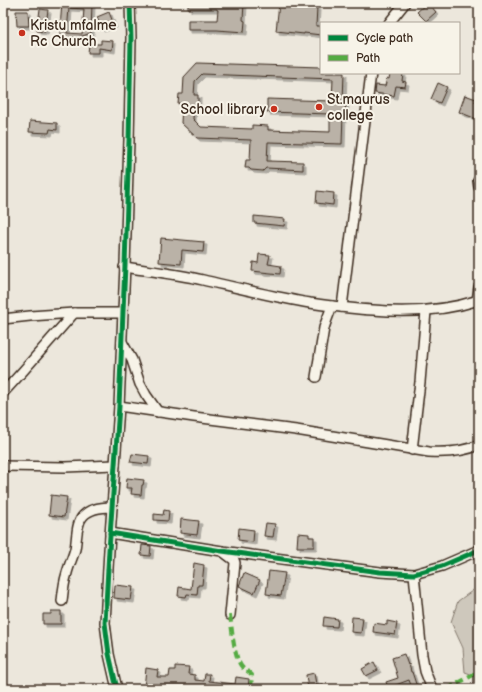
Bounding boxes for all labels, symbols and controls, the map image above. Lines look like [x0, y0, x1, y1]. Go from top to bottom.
place label: Kristu mfalme Rc Church [30, 17, 117, 50]
legend [320, 22, 460, 74]
marker: Kristu mfalme Rc Church [17, 28, 27, 38]
text: Cycle path [356, 31, 413, 46]
text: Path [356, 51, 381, 66]
place label: St.maurus college [327, 91, 390, 124]
place label: School library [180, 101, 267, 118]
marker: St.maurus college [314, 102, 324, 112]
marker: School library [269, 104, 279, 114]

